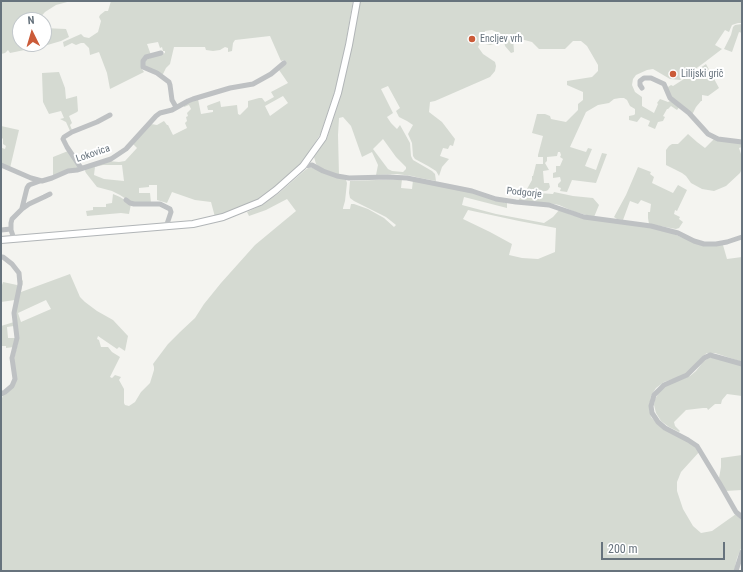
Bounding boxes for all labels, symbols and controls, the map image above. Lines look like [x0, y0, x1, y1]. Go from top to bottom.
north arrow [12, 12, 52, 52]
text: N [27, 14, 35, 27]
place label: Encljev vrh [480, 33, 522, 45]
marker: Encljev vrh [467, 34, 477, 44]
place label: Lilijski grič [681, 68, 723, 80]
marker: Lilijski grič [668, 69, 678, 79]
street label: Lokovica [74, 143, 112, 165]
street label: Podgorje [506, 185, 542, 201]
scale bar [603, 534, 727, 560]
text: 200 m [608, 542, 638, 556]

